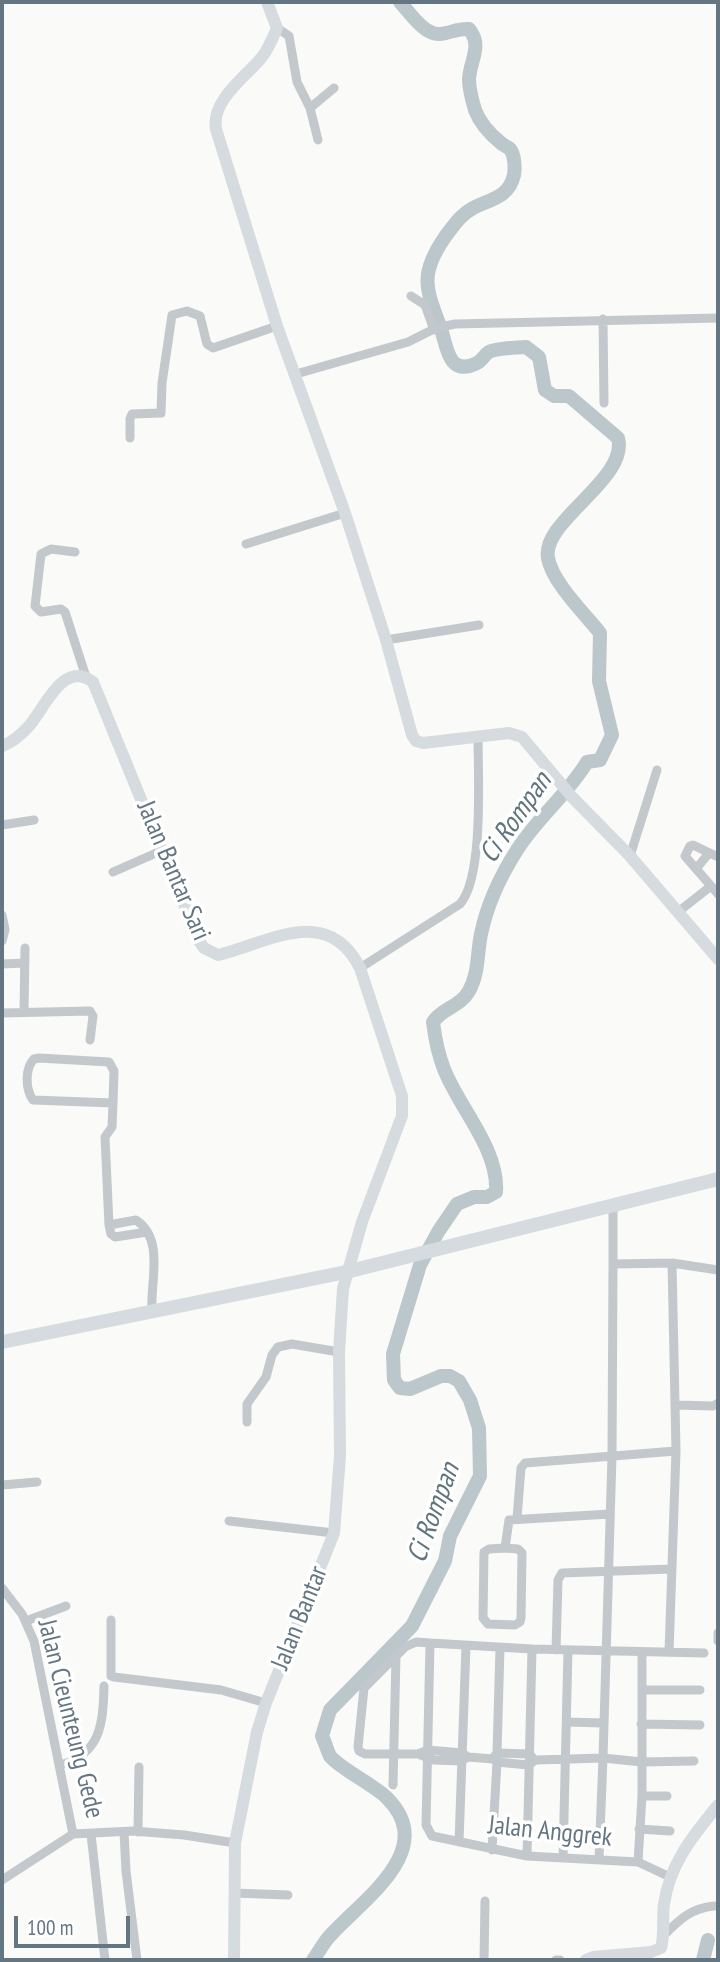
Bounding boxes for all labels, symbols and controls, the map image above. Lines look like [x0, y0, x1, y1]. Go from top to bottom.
water label: Ci Rompan [473, 766, 559, 870]
street label: Jalan Bantar Sari [130, 797, 216, 945]
water label: Ci Rompan [401, 1459, 467, 1567]
street label: Jalan Bantar [265, 1562, 335, 1674]
street label: Jalan Cieunteung Gede [30, 1616, 110, 1822]
street label: Jalan Anggrek [487, 1810, 613, 1854]
scale bar [18, 1902, 133, 1946]
text: 100 m [27, 1914, 73, 1941]

